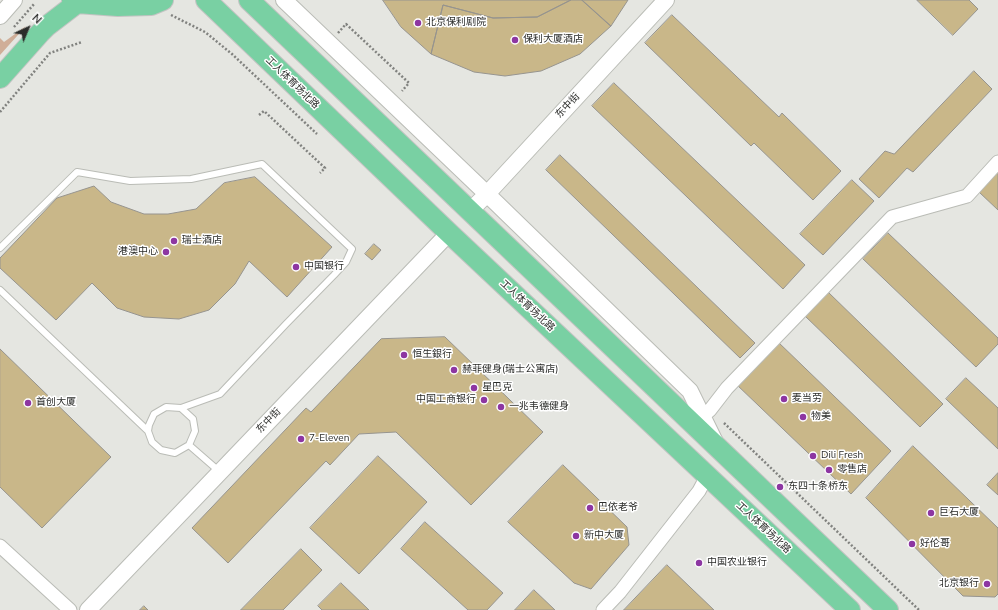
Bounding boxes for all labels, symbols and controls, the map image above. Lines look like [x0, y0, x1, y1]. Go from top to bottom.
north arrow [8, 8, 48, 48]
text: N [29, 11, 45, 27]
place label: 北京保利剧院 [426, 17, 486, 29]
marker: 北京保利剧院 [413, 18, 423, 28]
place label: 保利大厦酒店 [523, 34, 583, 46]
marker: 保利大厦酒店 [510, 35, 520, 45]
street label: 工人体育场北路 [263, 54, 321, 112]
street label: 东中街 [553, 91, 583, 121]
place label: 瑞士酒店 [182, 235, 222, 247]
marker: 瑞士酒店 [169, 236, 179, 246]
place label: 港澳中心 [118, 246, 158, 258]
marker: 港澳中心 [161, 247, 171, 257]
place label: 中国银行 [304, 261, 344, 273]
marker: 中国银行 [291, 262, 301, 272]
street label: 工人体育场北路 [497, 278, 557, 334]
place label: 恒生銀行 [412, 349, 452, 361]
marker: 恒生銀行 [399, 350, 409, 360]
place label: 赫菲健身(瑞士公寓店) [462, 364, 558, 376]
marker: 赫菲健身(瑞士公寓店) [449, 365, 459, 375]
place label: 星巴克 [482, 382, 512, 394]
marker: 星巴克 [469, 383, 479, 393]
place label: 麦当劳 [792, 393, 822, 405]
place label: 中国工商银行 [416, 394, 476, 406]
marker: 麦当劳 [779, 394, 789, 404]
marker: 中国工商银行 [479, 395, 489, 405]
place label: 首创大厦 [36, 397, 76, 409]
marker: 首创大厦 [23, 398, 33, 408]
place label: 一兆韦德健身 [509, 401, 569, 413]
marker: 一兆韦德健身 [496, 402, 506, 412]
street label: 东中街 [254, 406, 284, 436]
place label: 物美 [811, 411, 831, 423]
marker: 物美 [798, 412, 808, 422]
place label: 7-Eleven [309, 433, 349, 445]
marker: 7-Eleven [296, 434, 306, 444]
place label: Dili Fresh [821, 450, 863, 462]
marker: Dili Fresh [808, 451, 818, 461]
place label: 零售店 [837, 464, 867, 476]
marker: 零售店 [824, 465, 834, 475]
place label: 东四十条桥东 [788, 481, 848, 493]
marker: 东四十条桥东 [775, 482, 785, 492]
street label: 工人体育场北路 [733, 500, 793, 556]
place label: 巴依老爷 [598, 502, 638, 514]
marker: 巴依老爷 [585, 503, 595, 513]
place label: 巨石大厦 [939, 507, 979, 519]
marker: 巨石大厦 [926, 508, 936, 518]
place label: 新中大厦 [584, 530, 624, 542]
marker: 新中大厦 [571, 531, 581, 541]
place label: 好伦哥 [920, 538, 950, 550]
marker: 好伦哥 [907, 539, 917, 549]
place label: 中国农业银行 [707, 557, 767, 569]
marker: 中国农业银行 [694, 558, 704, 568]
place label: 北京银行 [939, 578, 979, 590]
marker: 北京银行 [982, 579, 992, 589]

